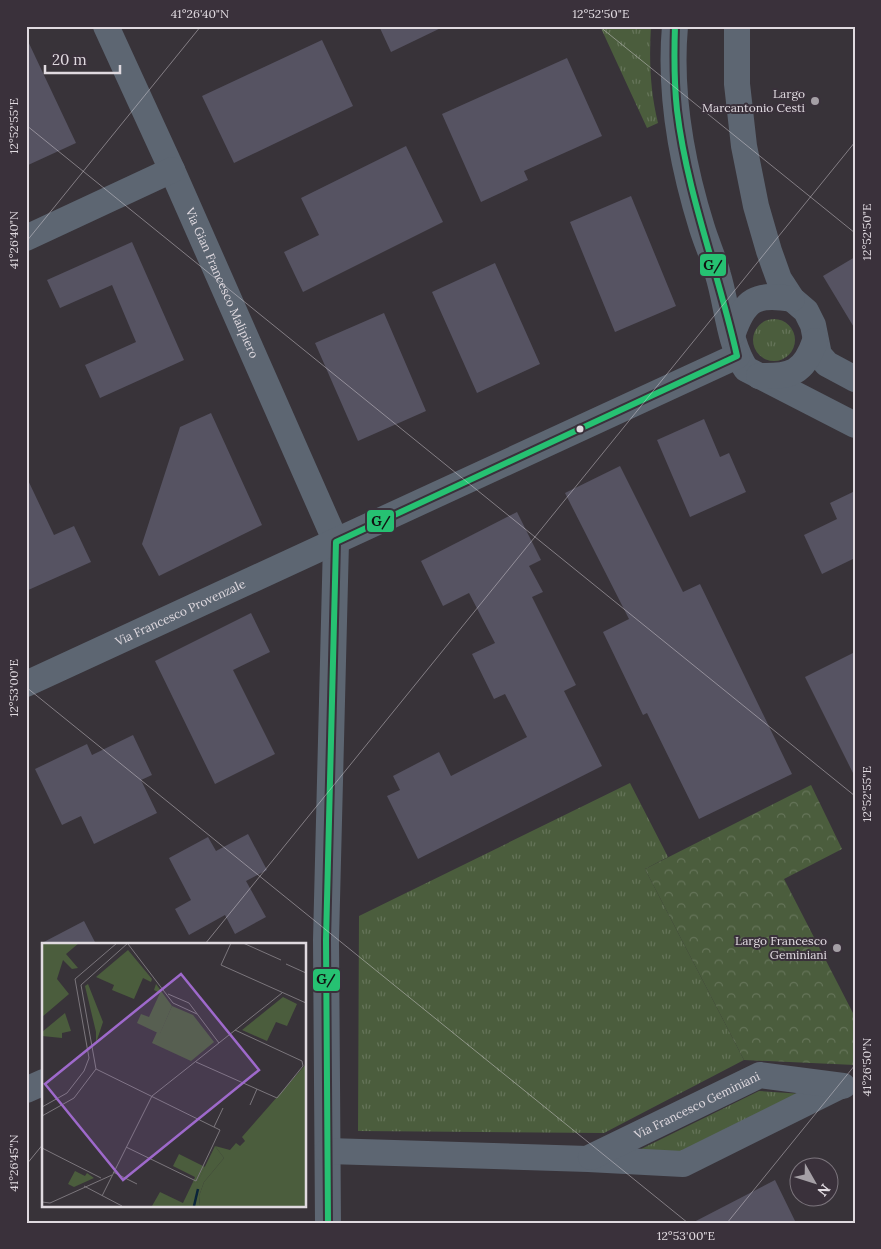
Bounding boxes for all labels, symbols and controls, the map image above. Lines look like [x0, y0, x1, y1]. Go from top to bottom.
text: 41°26'40"N [171, 6, 229, 21]
text: 12°52'50"E [573, 6, 629, 21]
scale bar [45, 42, 120, 74]
text: 20 m [52, 50, 87, 69]
place label: Largo Marcantonio Cesti [702, 86, 805, 115]
marker: Largo Marcantonio Cesti [809, 95, 821, 107]
text: 12°52'55"E [6, 98, 21, 154]
text: 12°52'50"E [859, 204, 874, 260]
street label: Via Gian Francesco Malipiero [182, 205, 262, 360]
text: 41°26'40"N [6, 211, 21, 269]
line badge: G/ [699, 253, 727, 277]
text: G/ [703, 256, 723, 274]
unlabelled marker [575, 424, 585, 434]
line badge: G/ [366, 509, 395, 533]
text: G/ [371, 512, 391, 530]
street label: Via Francesco Provenzale [112, 576, 248, 649]
text: 12°53'00"E [6, 659, 21, 717]
text: 12°52'55"E [859, 766, 874, 822]
place label: Largo Francesco Geminiani [735, 933, 827, 962]
marker: Largo Francesco Geminiani [831, 942, 843, 954]
inset map [42, 943, 306, 1206]
line badge: G/ [312, 968, 341, 992]
text: G/ [316, 970, 336, 988]
text: 41°26'50"N [859, 1038, 874, 1096]
street label: Via Francesco Geminiani [631, 1068, 762, 1142]
text: 41°26'45"N [6, 1134, 21, 1192]
north arrow [788, 1156, 838, 1206]
text: N [814, 1180, 835, 1200]
text: 12°53'00"E [657, 1228, 715, 1243]

